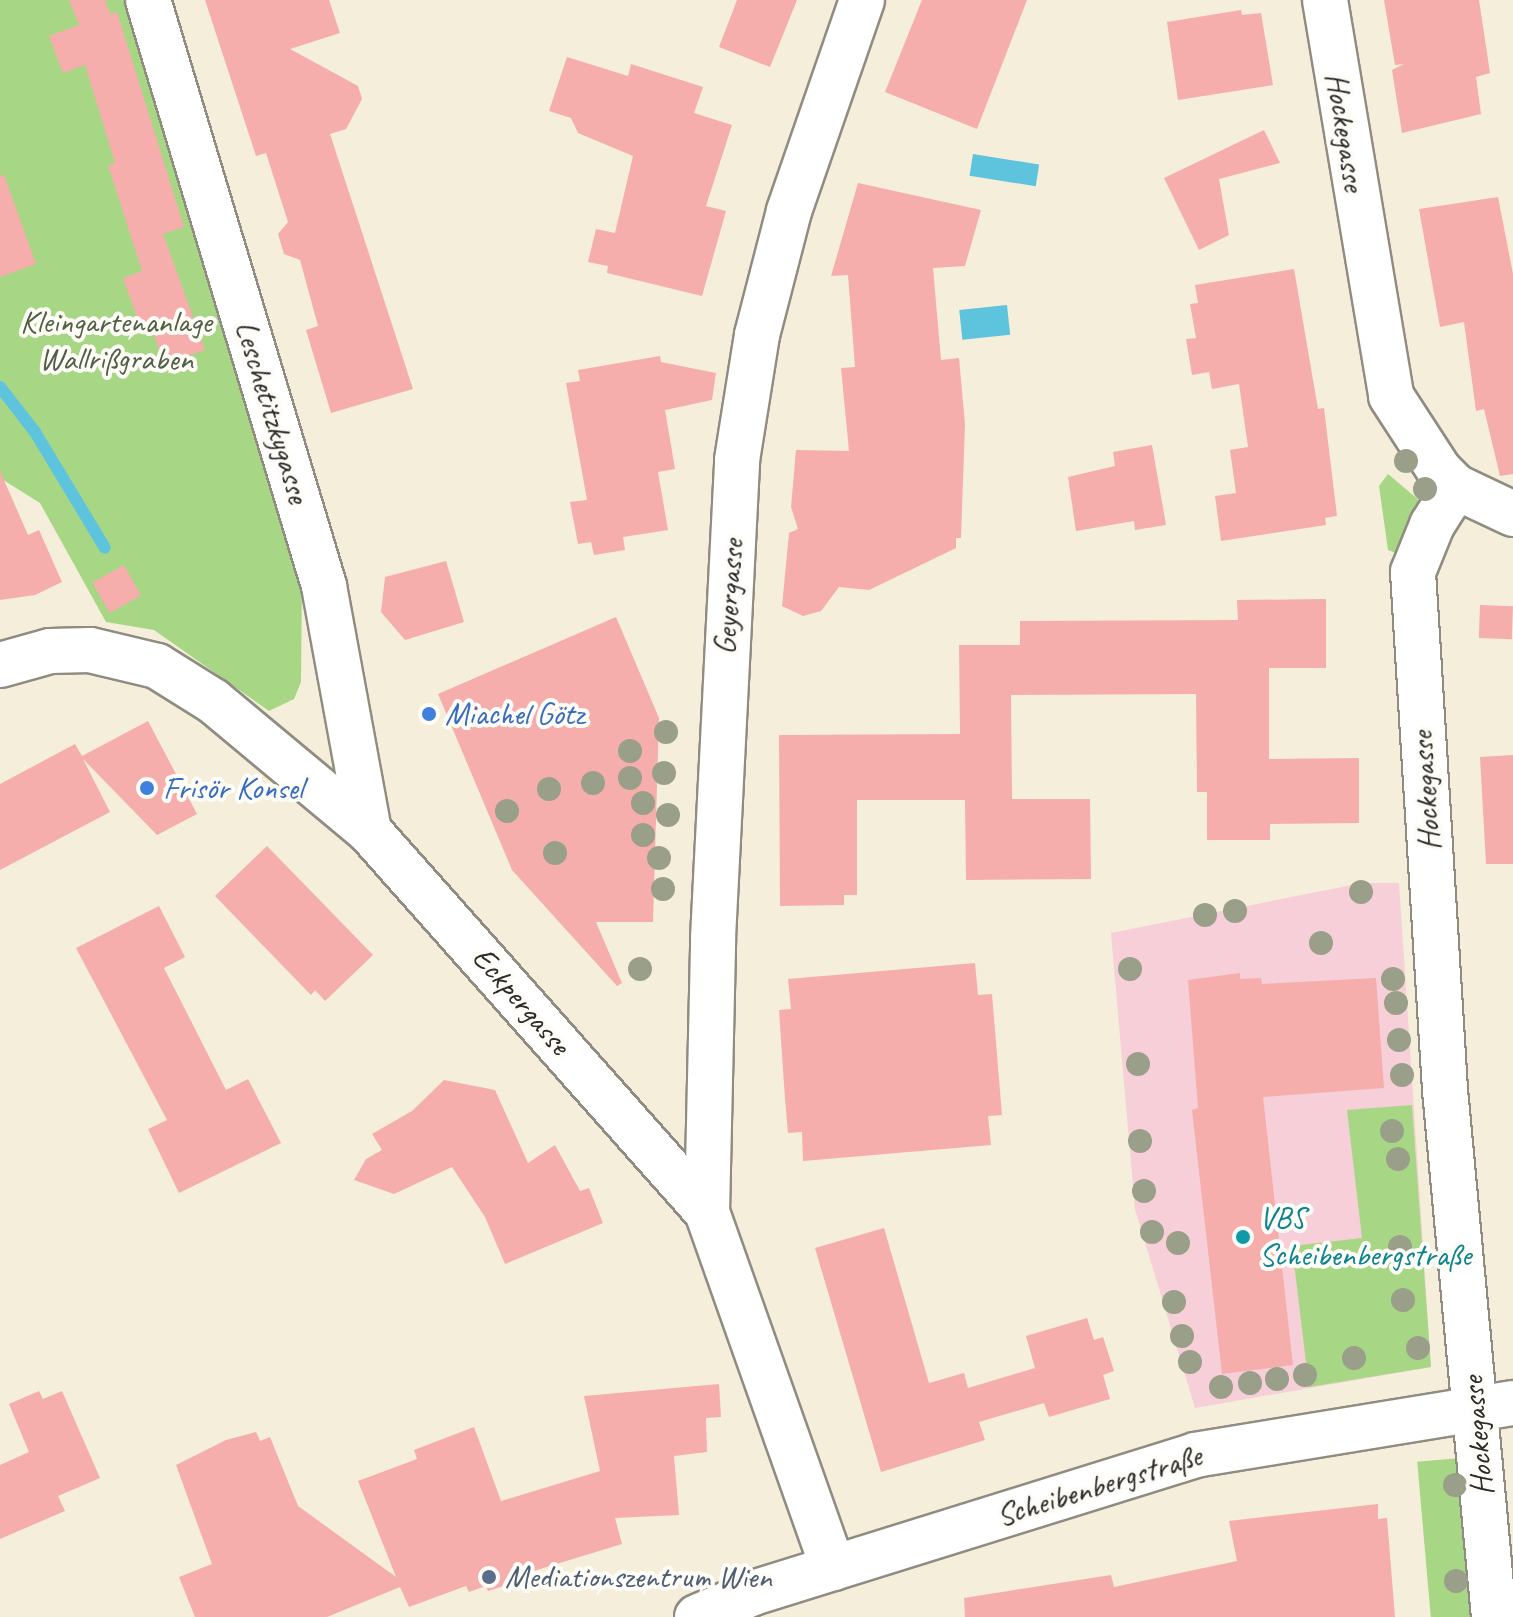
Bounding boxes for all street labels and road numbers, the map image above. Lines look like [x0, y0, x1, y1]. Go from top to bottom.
street label: Hockegasse [1317, 70, 1373, 194]
street label: Leschetitzkygasse [226, 316, 318, 508]
street label: Geyergasse [706, 538, 752, 656]
street label: Hockegasse [1403, 730, 1449, 852]
street label: Eckpergasse [464, 939, 578, 1063]
street label: Hockegasse [1454, 1375, 1502, 1497]
street label: Scheibenbergstraße [992, 1437, 1206, 1535]

